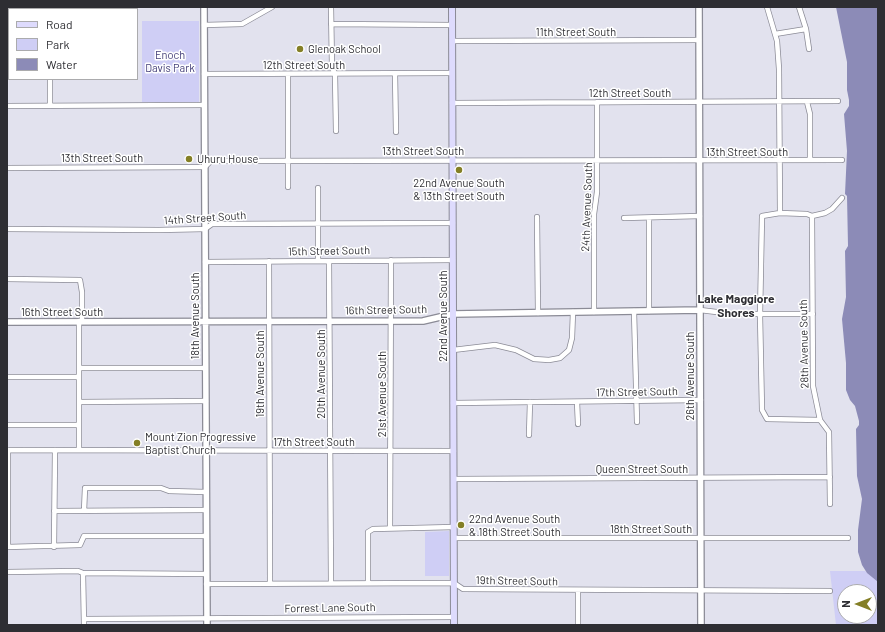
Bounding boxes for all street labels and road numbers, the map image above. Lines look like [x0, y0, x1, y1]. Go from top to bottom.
street label: 11th Street South [536, 25, 616, 39]
street label: 12th Street South [263, 58, 345, 72]
street label: 12th Street South [589, 86, 671, 100]
street label: 13th Street South [382, 144, 464, 158]
street label: 13th Street South [706, 145, 788, 159]
street label: 13th Street South [61, 151, 143, 165]
street label: 24th Avenue South [579, 162, 595, 252]
street label: 14th Street South [163, 209, 247, 227]
street label: 15th Street South [288, 244, 370, 258]
street label: 22nd Avenue South [436, 270, 450, 362]
street label: 18th Avenue South [188, 272, 202, 360]
street label: 28th Avenue South [797, 299, 811, 389]
street label: 16th Street South [345, 303, 427, 317]
street label: 16th Street South [21, 305, 103, 319]
street label: 20th Avenue South [314, 329, 328, 419]
street label: 19th Avenue South [253, 330, 267, 418]
street label: 26th Avenue South [683, 331, 697, 421]
street label: 21st Avenue South [375, 351, 389, 437]
street label: 17th Street South [596, 385, 678, 399]
street label: 17th Street South [273, 435, 355, 449]
street label: Queen Street South [596, 462, 688, 476]
street label: 18th Street South [610, 522, 692, 536]
street label: 19th Street South [476, 574, 558, 588]
street label: Forrest Lane South [284, 601, 376, 615]

